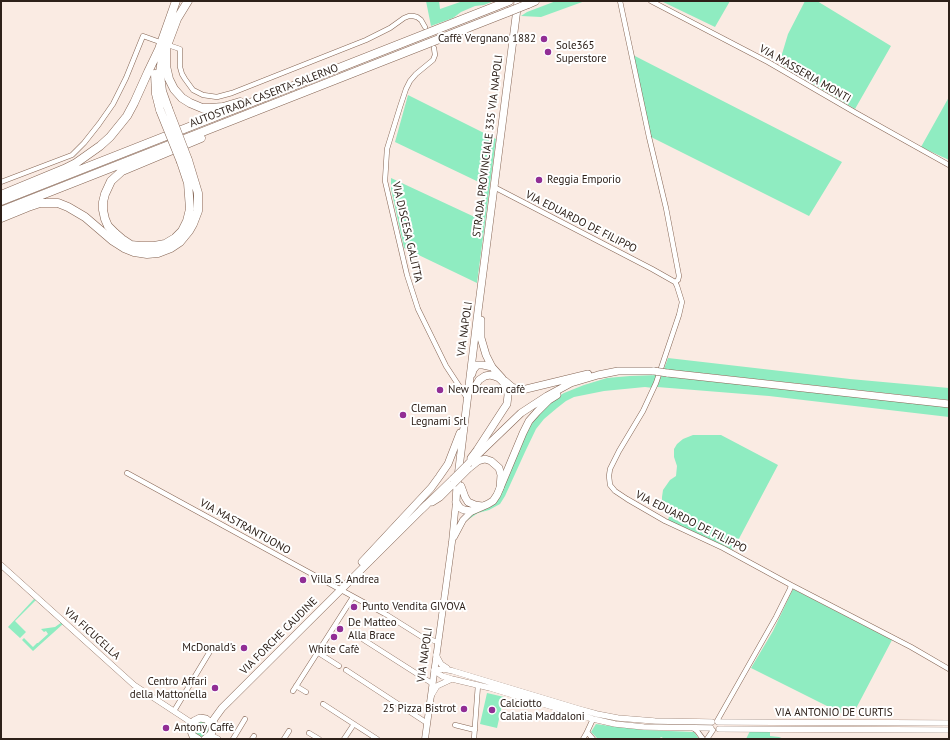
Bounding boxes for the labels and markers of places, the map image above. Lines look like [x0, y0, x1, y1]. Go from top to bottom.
place label: Caffè Vergnano 1882 [438, 32, 536, 46]
marker: Caffè Vergnano 1882 [539, 34, 549, 44]
place label: Sole365 Superstore [556, 39, 607, 65]
marker: Sole365 Superstore [543, 47, 553, 57]
place label: Reggia Emporio [547, 173, 621, 187]
marker: Reggia Emporio [534, 175, 544, 185]
place label: New Dream cafè [448, 383, 525, 397]
marker: New Dream cafè [435, 385, 445, 395]
place label: Cleman Legnami Srl [411, 402, 466, 428]
marker: Cleman Legnami Srl [398, 410, 408, 420]
place label: Villa S. Andrea [311, 573, 379, 587]
marker: Villa S. Andrea [298, 575, 308, 585]
place label: Punto Vendita GIVOVA [362, 600, 466, 614]
marker: Punto Vendita GIVOVA [349, 602, 359, 612]
place label: De Matteo Alla Brace [348, 616, 397, 642]
marker: De Matteo Alla Brace [335, 624, 345, 634]
marker: White Cafè [329, 632, 339, 642]
place label: McDonald's [182, 641, 236, 655]
marker: McDonald's [239, 643, 249, 653]
place label: White Cafè [309, 643, 359, 657]
place label: Centro Affari della Mattonella [130, 675, 207, 701]
marker: Centro Affari della Mattonella [210, 683, 220, 693]
place label: Calciotto Calatia Maddaloni [500, 697, 585, 723]
place label: 25 Pizza Bistrot [383, 702, 456, 716]
marker: 25 Pizza Bistrot [459, 704, 469, 714]
marker: Calciotto Calatia Maddaloni [487, 705, 497, 715]
place label: Antony Caffè [174, 721, 234, 735]
marker: Antony Caffè [161, 723, 171, 733]

